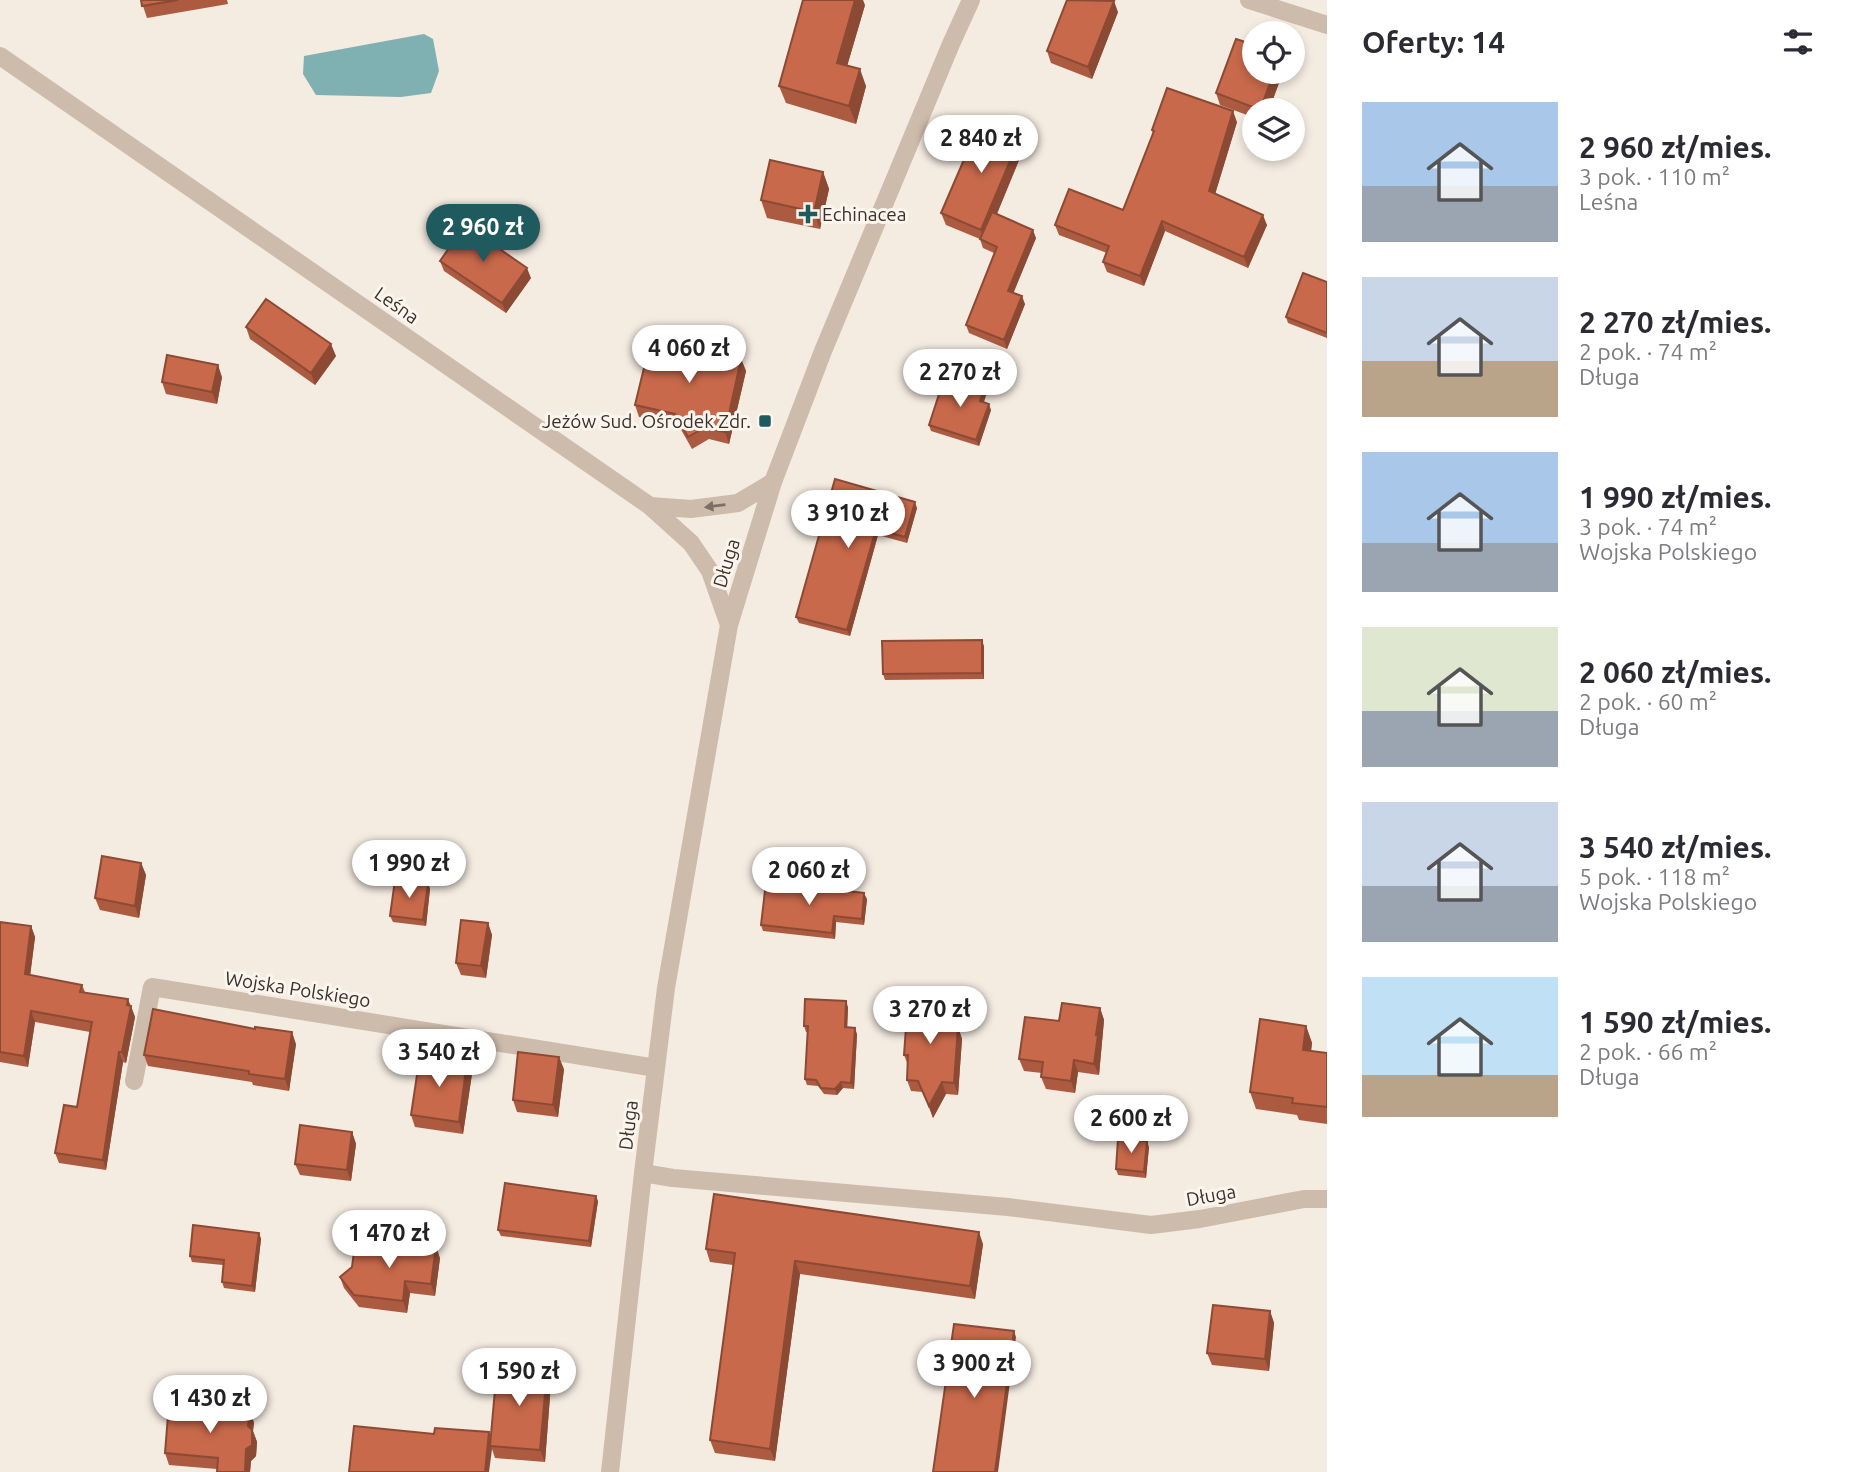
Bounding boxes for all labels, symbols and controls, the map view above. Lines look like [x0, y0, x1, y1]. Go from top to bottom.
map controls [1242, 21, 1305, 161]
button: locate [1242, 21, 1305, 84]
icon: filters [1779, 23, 1817, 61]
text: Oferty: 14 [1362, 25, 1505, 59]
button: layers [1242, 98, 1305, 161]
pin: 2 840 zł [909, 116, 1053, 175]
text: 2 840 zł [940, 125, 1022, 150]
icon: home [1418, 130, 1502, 214]
text: 2 960 zł/mies. [1579, 130, 1771, 164]
text: 3 pok. · 110 m² [1579, 164, 1730, 189]
text: Leśna [1579, 189, 1638, 214]
place label: Echinacea [822, 203, 907, 225]
pin: 2 960 zł [411, 204, 555, 264]
marker: Echinacea [800, 206, 816, 222]
text: 2 960 zł [442, 214, 524, 239]
street label: Leśna [371, 282, 423, 328]
icon: home [1418, 305, 1502, 389]
text: 2 270 zł/mies. [1579, 305, 1771, 339]
pin: 4 060 zł [617, 326, 761, 385]
text: 4 060 zł [648, 335, 730, 360]
text: 2 pok. · 74 m² [1579, 339, 1717, 364]
pin: 2 270 zł [888, 350, 1032, 409]
text: 2 270 zł [919, 359, 1001, 384]
text: Długa [1579, 364, 1640, 389]
place label: Jeżów Sud. Ośrodek Zdr. [542, 410, 751, 432]
marker: Jeżów Sud. Ośrodek Zdr. [757, 413, 773, 429]
icon: home [1418, 480, 1502, 564]
text: 1 990 zł/mies. [1579, 480, 1771, 514]
pin: 3 910 zł [776, 490, 920, 550]
text: 3 910 zł [807, 500, 889, 525]
one-way arrow [703, 501, 725, 512]
text: 3 pok. · 74 m² [1579, 514, 1717, 539]
street label: Długa [708, 536, 744, 590]
text: Wojska Polskiego [1579, 539, 1757, 564]
icon: home [1418, 655, 1502, 739]
text: 2 060 zł/mies. [1579, 655, 1771, 689]
text: 2 pok. · 60 m² [1579, 689, 1717, 714]
text: Długa [1579, 714, 1640, 739]
icon: home [1418, 830, 1502, 914]
text: 3 540 zł/mies. [1579, 830, 1771, 864]
pin: 1 990 zł [337, 841, 481, 900]
pin: 2 060 zł [737, 848, 881, 907]
text: 1 990 zł [368, 850, 450, 875]
text: 2 060 zł [768, 857, 850, 882]
text: 5 pok. · 118 m² [1579, 864, 1730, 889]
text: Wojska Polskiego [1579, 889, 1757, 914]
street label: Wojska Polskiego [224, 967, 372, 1011]
pin: 3 270 zł [858, 986, 1002, 1046]
text: 3 270 zł [889, 996, 971, 1021]
icon: home [1418, 1005, 1502, 1089]
text: 1 590 zł/mies. [1579, 1005, 1771, 1039]
pin: 3 540 zł [367, 1030, 511, 1089]
text: 3 540 zł [398, 1039, 480, 1064]
text: 2 pok. · 66 m² [1579, 1039, 1717, 1064]
text: Długa [1579, 1064, 1640, 1089]
pin: 2 600 zł [1059, 1096, 1203, 1155]
street label: Długa [614, 1099, 642, 1151]
text: 2 600 zł [1090, 1105, 1172, 1130]
street label: Długa [1184, 1180, 1238, 1210]
pin: 1 470 zł [317, 1210, 461, 1270]
text: 1 470 zł [348, 1220, 430, 1245]
pin: 3 900 zł [902, 1340, 1046, 1400]
pin: 1 590 zł [447, 1348, 591, 1408]
text: 3 900 zł [933, 1350, 1015, 1375]
text: 1 590 zł [478, 1358, 560, 1383]
pin: 1 430 zł [138, 1376, 282, 1435]
text: 1 430 zł [169, 1385, 251, 1410]

